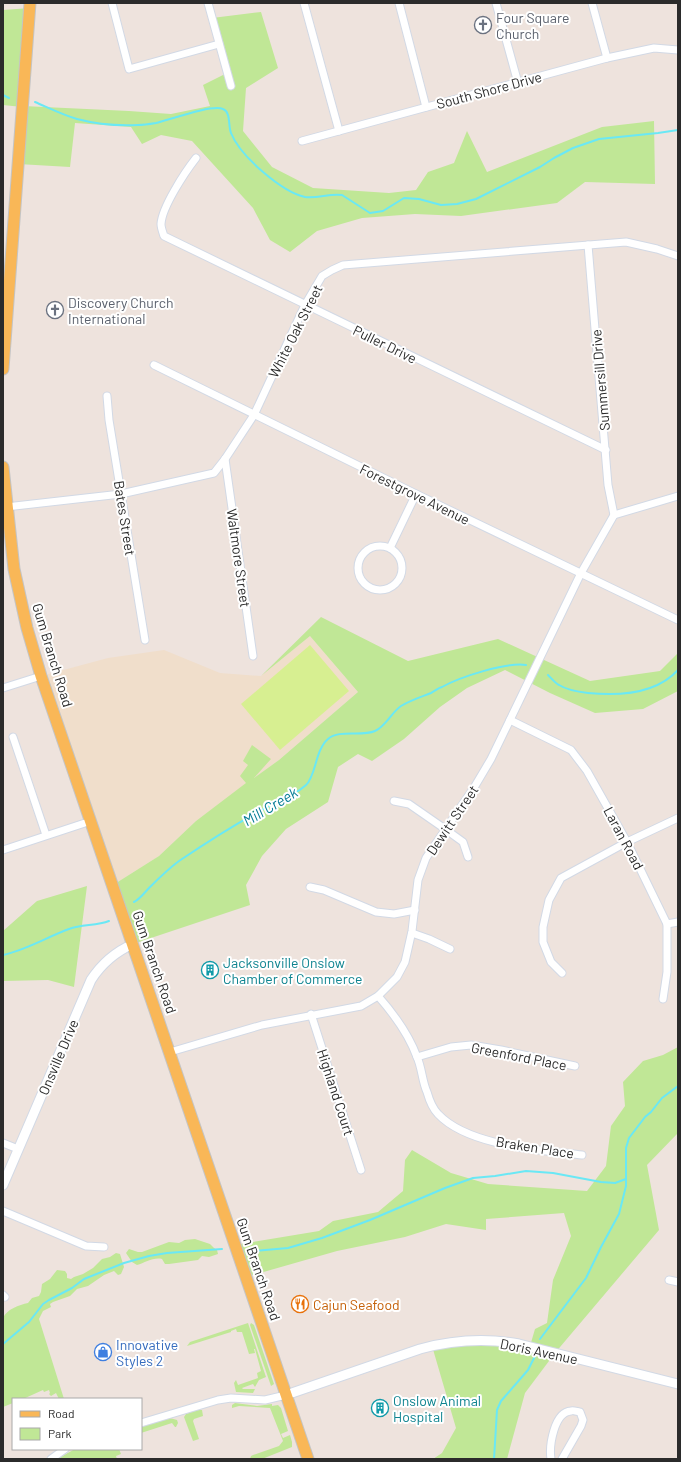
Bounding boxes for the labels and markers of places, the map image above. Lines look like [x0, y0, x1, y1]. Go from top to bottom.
place label: Four Square Church [496, 9, 569, 42]
church icon: Four Square Church [473, 15, 493, 35]
place label: Discovery Church International [68, 294, 174, 327]
church icon: Discovery Church International [45, 300, 65, 320]
place label: Jacksonville Onslow Chamber of Commerce [223, 954, 362, 987]
building icon: Jacksonville Onslow Chamber of Commerce [200, 960, 220, 980]
restaurant icon: Cajun Seafood [290, 1294, 310, 1314]
place label: Cajun Seafood [313, 1296, 400, 1313]
place label: Innovative Styles 2 [116, 1336, 178, 1369]
shop icon: Innovative Styles 2 [93, 1342, 113, 1362]
place label: Onslow Animal Hospital [393, 1392, 481, 1425]
building icon: Onslow Animal Hospital [370, 1398, 390, 1418]

